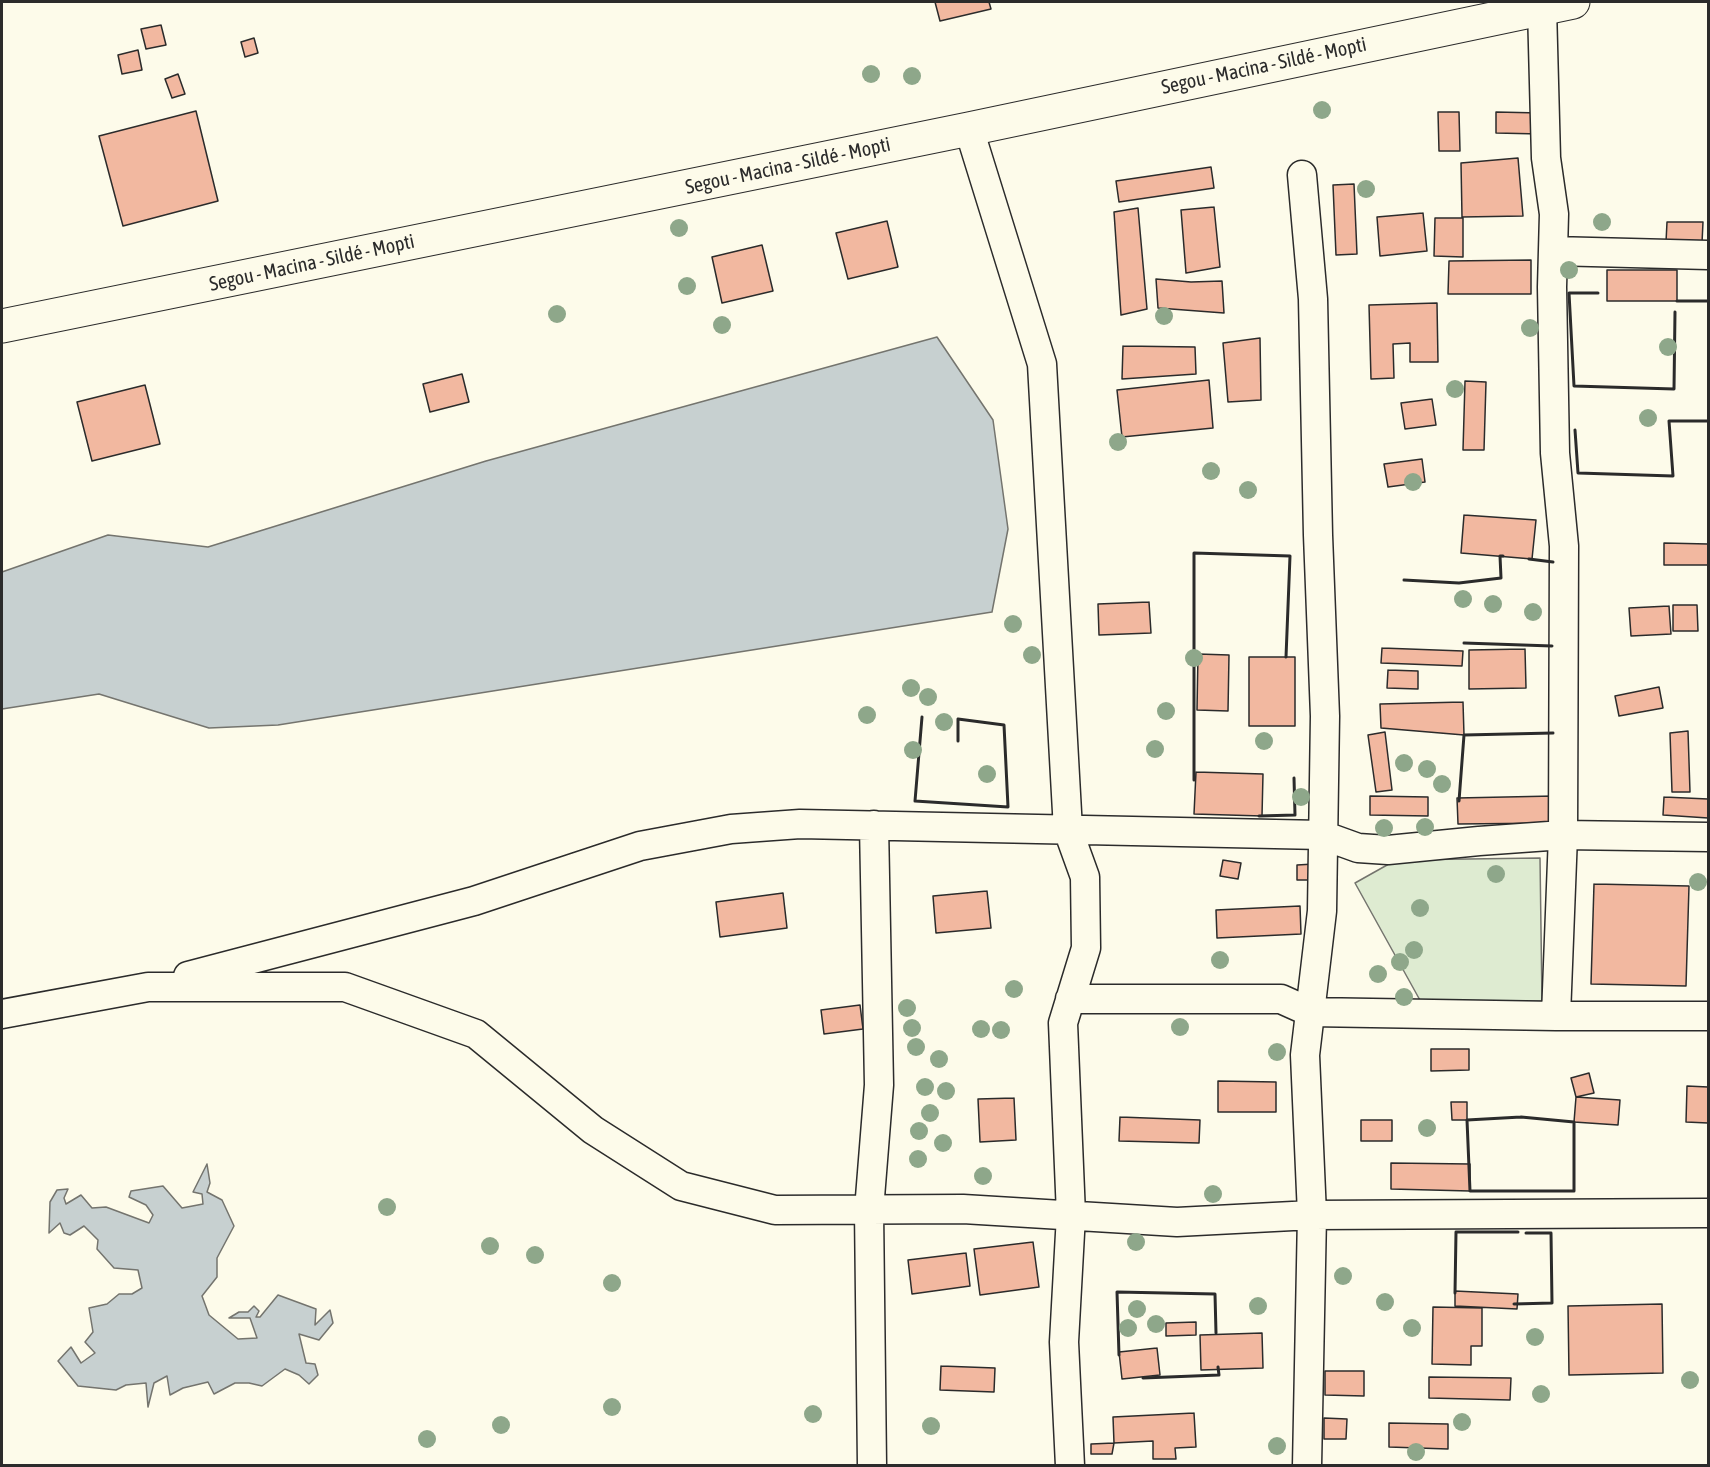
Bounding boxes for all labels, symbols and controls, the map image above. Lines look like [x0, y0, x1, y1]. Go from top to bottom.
street label: Segou - Macina - Sildé - Mopti [1159, 33, 1369, 99]
street label: Segou - Macina - Sildé - Mopti [683, 133, 893, 199]
street label: Segou - Macina - Sildé - Mopti [207, 230, 417, 296]

